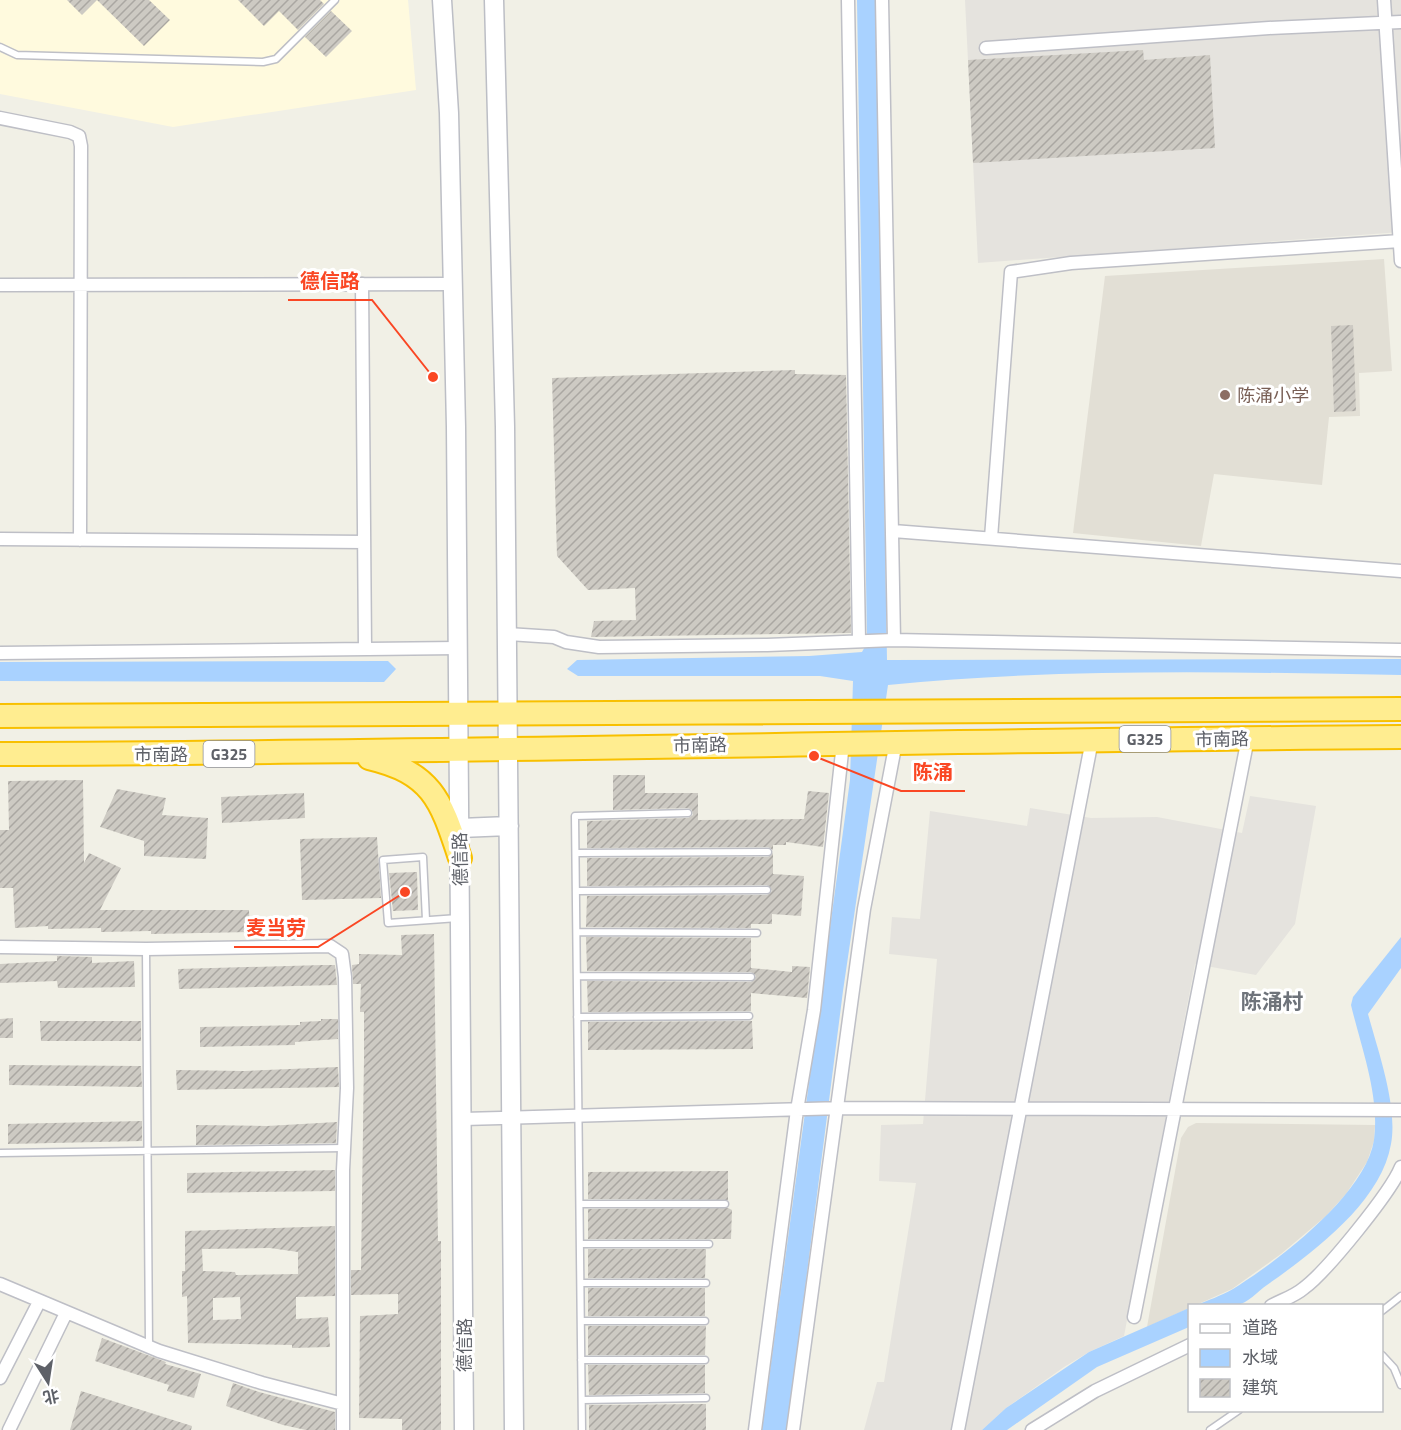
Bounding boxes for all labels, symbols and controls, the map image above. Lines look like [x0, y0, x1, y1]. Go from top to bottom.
callout: 德信路 [288, 262, 372, 300]
text: 德信路 [300, 265, 360, 296]
place label: 陈涌小学 [1237, 382, 1309, 409]
marker: 陈涌小学 [1218, 388, 1232, 402]
street label: 市南路 [1195, 725, 1249, 753]
road number: G325 [1120, 726, 1170, 752]
street label: 市南路 [673, 731, 727, 759]
street label: 市南路 [134, 741, 188, 768]
road number: G325 [204, 741, 254, 767]
callout: 陈涌 [901, 753, 965, 791]
text: 陈涌 [913, 756, 953, 787]
street label: 德信路 [446, 832, 474, 886]
callout: 麦当劳 [234, 909, 318, 947]
text: 麦当劳 [246, 912, 306, 943]
district label: 陈涌村 [1241, 985, 1304, 1017]
legend [1188, 1304, 1383, 1412]
text: 道路 [1242, 1314, 1278, 1341]
street label: 德信路 [451, 1318, 478, 1372]
text: 水域 [1242, 1344, 1278, 1371]
north arrow [18, 1352, 78, 1412]
text: 建筑 [1242, 1374, 1278, 1401]
text: 北 [41, 1383, 61, 1410]

